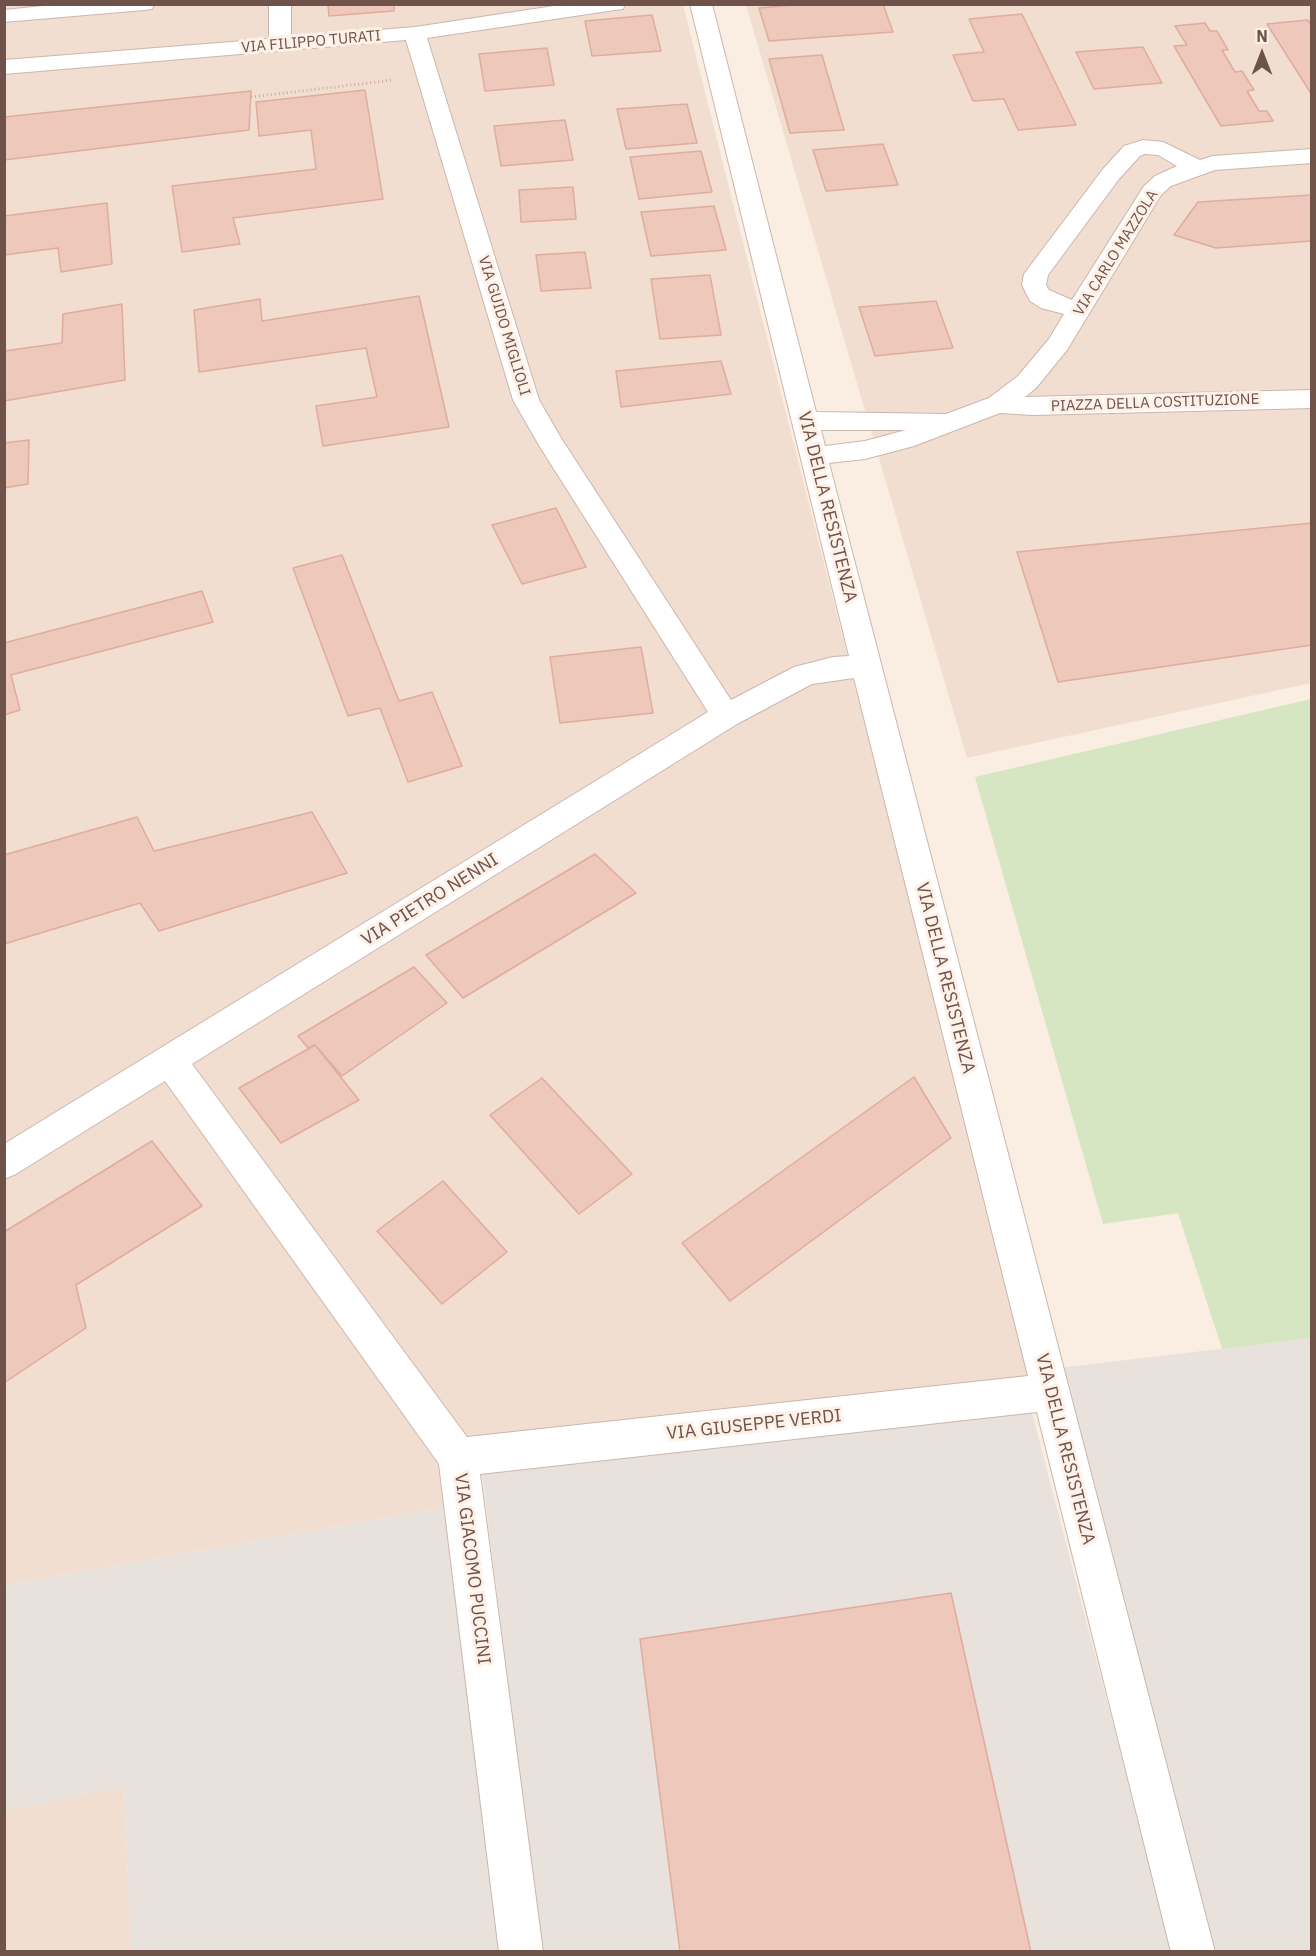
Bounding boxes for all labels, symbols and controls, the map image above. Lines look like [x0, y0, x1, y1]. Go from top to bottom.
north arrow [1232, 24, 1292, 84]
text: N [1256, 26, 1268, 46]
street label: VIA FILIPPO TURATI [240, 27, 382, 57]
street label: VIA CARLO MAZZOLA [1070, 187, 1162, 319]
street label: VIA GUIDO MIGLIOLI [474, 254, 534, 398]
street label: PIAZZA DELLA COSTITUZIONE [1050, 390, 1260, 416]
street label: VIA DELLA RESISTENZA [793, 409, 861, 605]
street label: VIA PIETRO NENNI [358, 849, 502, 951]
street label: VIA DELLA RESISTENZA [911, 880, 979, 1076]
street label: VIA DELLA RESISTENZA [1031, 1351, 1099, 1547]
street label: VIA GIUSEPPE VERDI [666, 1405, 842, 1445]
street label: VIA GIACOMO PUCCINI [450, 1472, 494, 1666]

